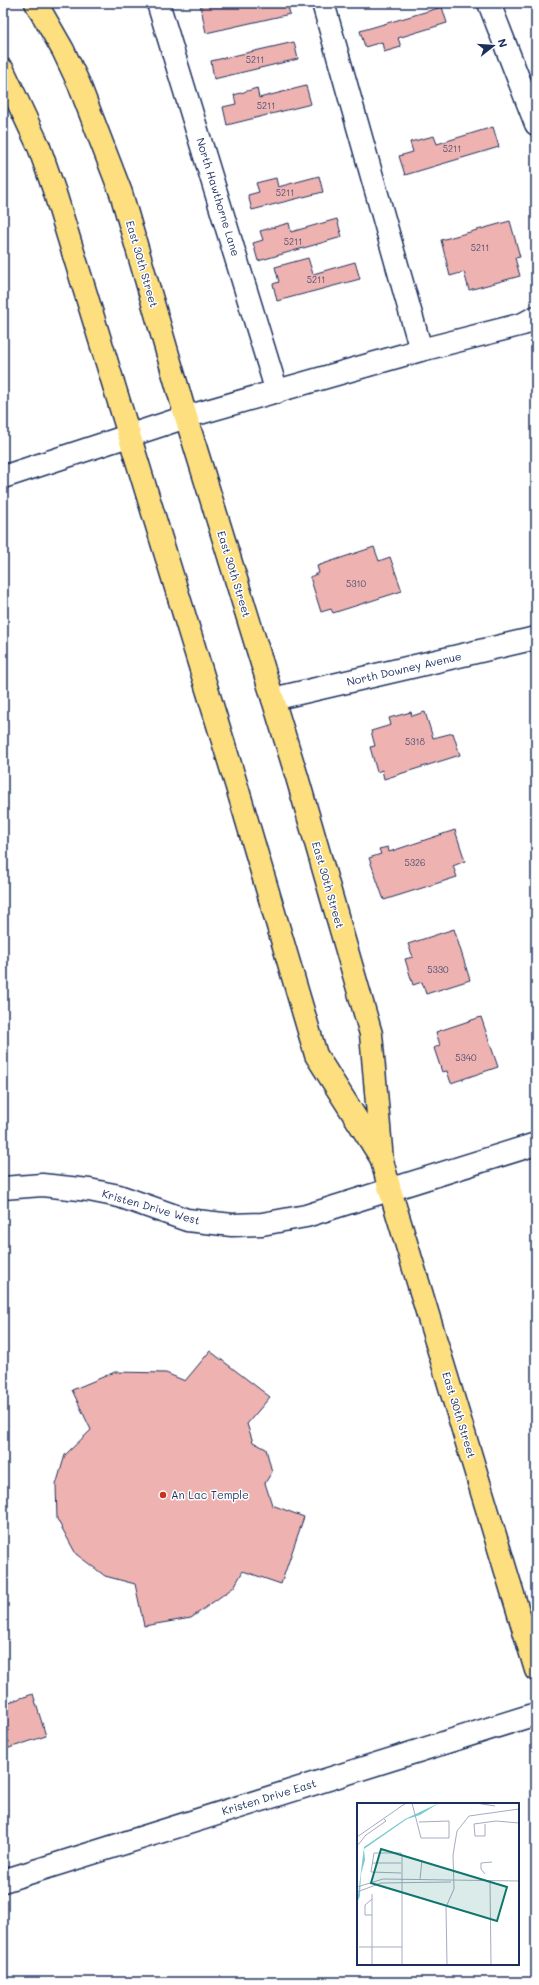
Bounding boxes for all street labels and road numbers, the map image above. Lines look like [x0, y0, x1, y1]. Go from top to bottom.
street label: North Hawthorne Lane [193, 136, 244, 258]
street label: East 30th Street [123, 219, 162, 309]
street label: East 30th Street [214, 529, 255, 619]
street label: North Downey Avenue [345, 648, 463, 689]
street label: East 30th Street [309, 840, 348, 930]
street label: Kristen Drive West [100, 1185, 202, 1228]
street label: East 30th Street [439, 1370, 480, 1460]
street label: Kristen Drive East [220, 1775, 318, 1818]

